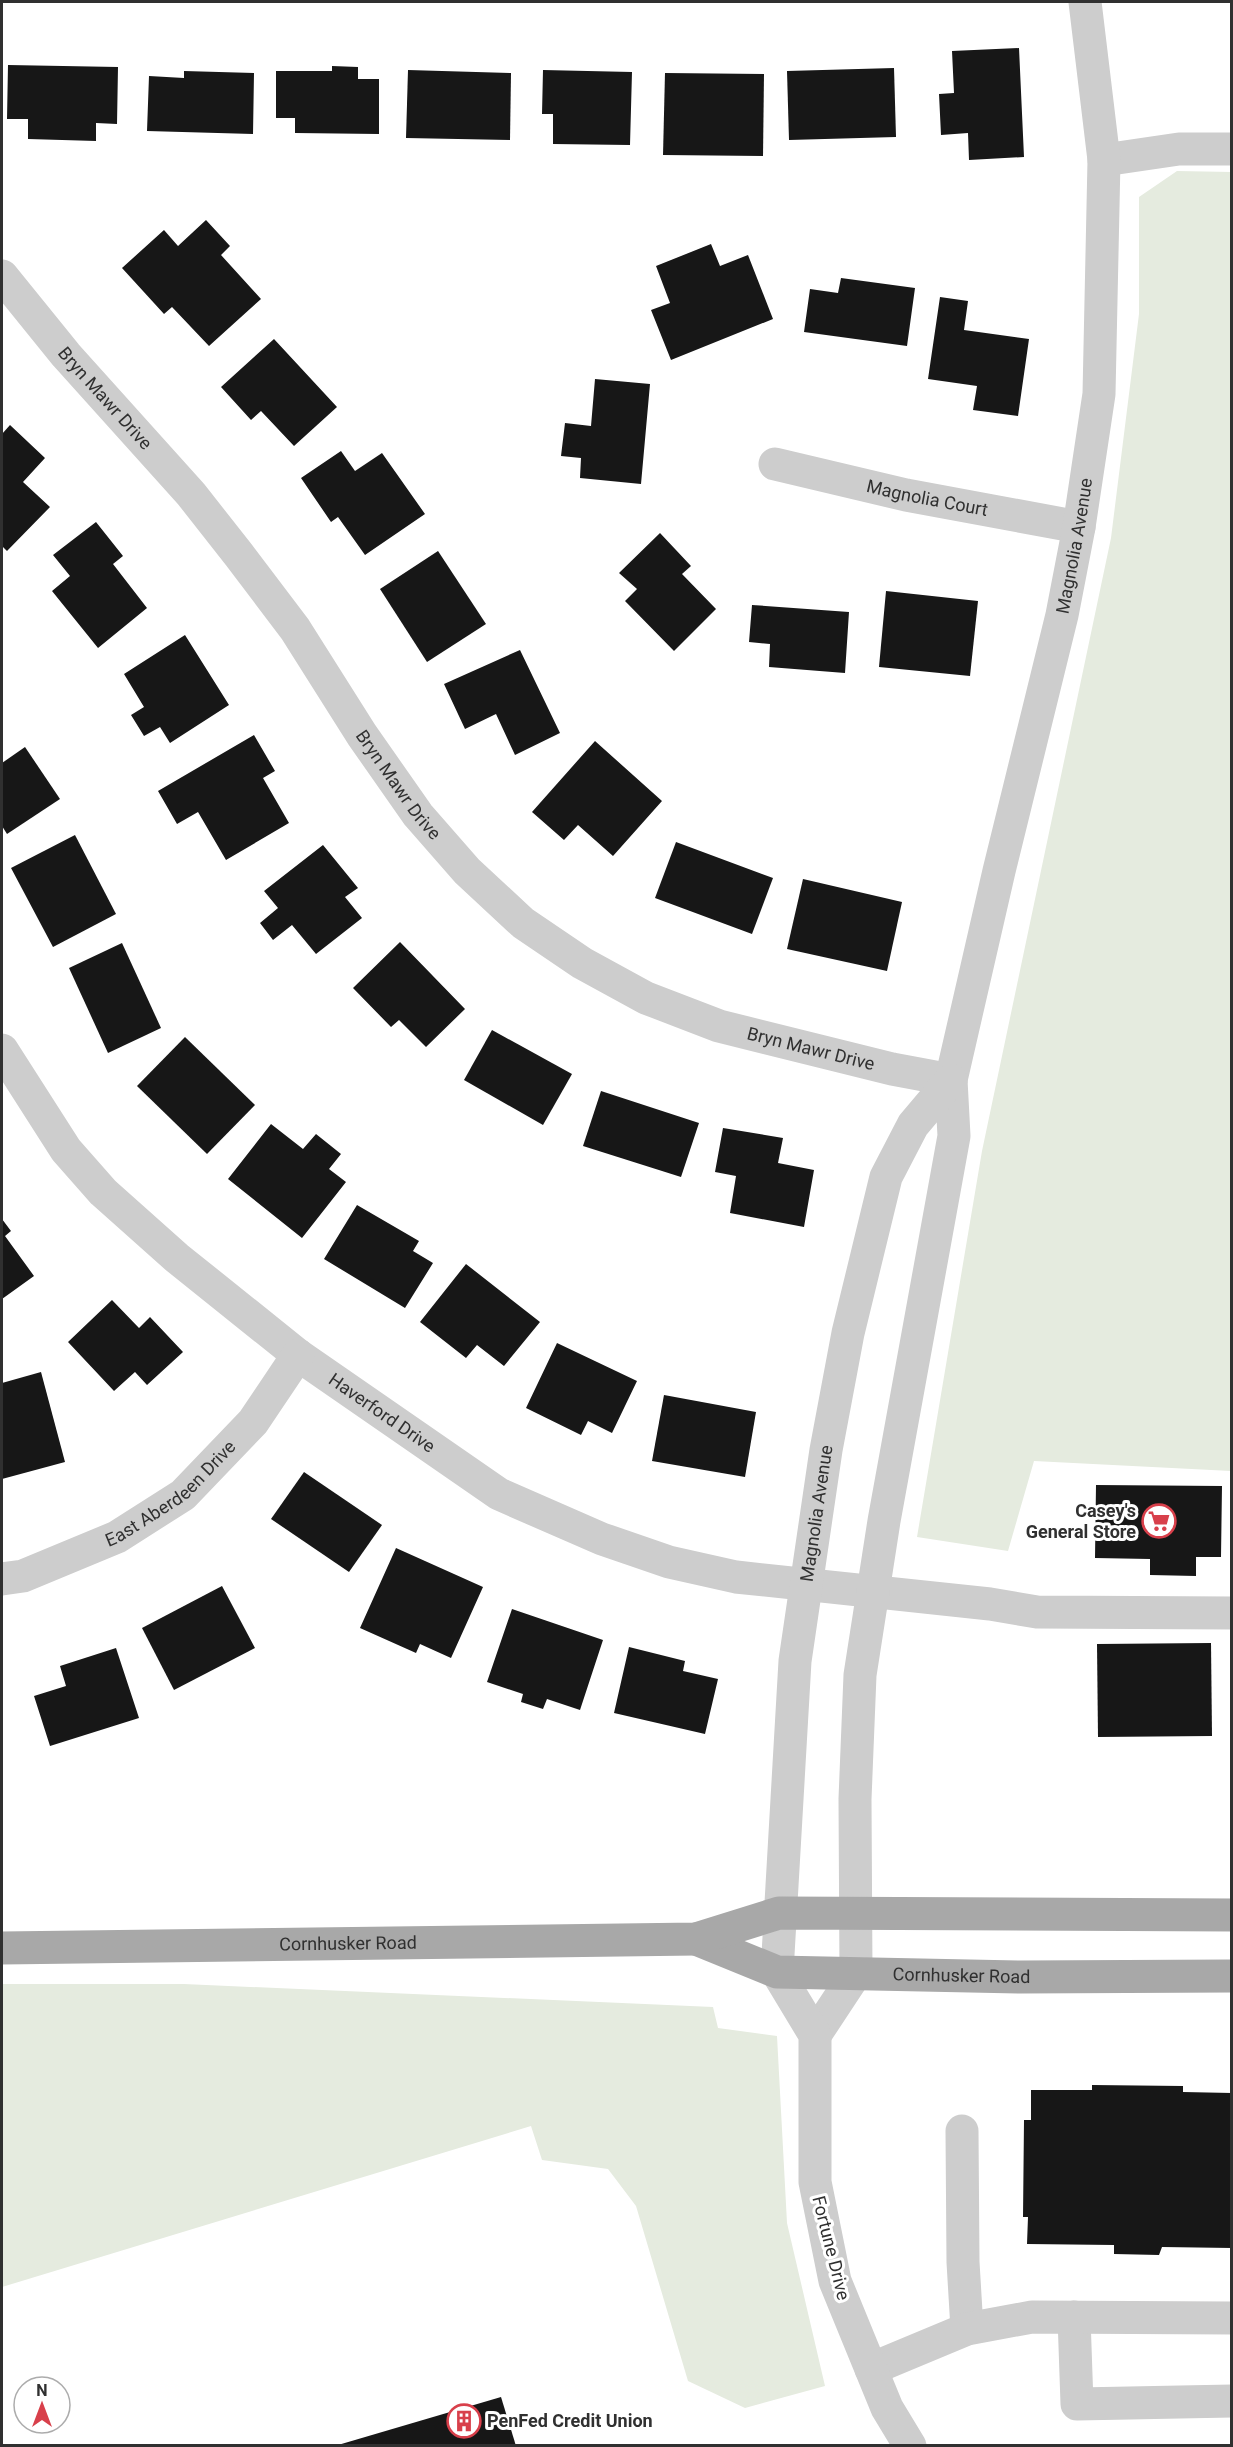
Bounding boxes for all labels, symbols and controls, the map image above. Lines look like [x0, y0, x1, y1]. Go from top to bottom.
street label: Bryn Mawr Drive [54, 343, 157, 454]
street label: Magnolia Court [865, 475, 990, 520]
street label: Magnolia Avenue [1051, 476, 1096, 616]
street label: Bryn Mawr Drive [352, 726, 445, 844]
street label: Bryn Mawr Drive [745, 1022, 877, 1074]
street label: Haverford Drive [325, 1369, 439, 1457]
street label: East Aberdeen Drive [102, 1436, 240, 1551]
street label: Magnolia Avenue [796, 1443, 837, 1583]
place label: Casey's General Store [1026, 1500, 1136, 1542]
supermarket icon: Casey's General Store [1141, 1503, 1177, 1539]
street label: Cornhusker Road [279, 1932, 417, 1954]
street label: Cornhusker Road [893, 1963, 1030, 1987]
street label: Fortune Drive [808, 2194, 855, 2302]
north arrow [12, 2375, 72, 2435]
text: N [36, 2381, 48, 2400]
building icon: PenFed Credit Union [446, 2403, 482, 2439]
place label: PenFed Credit Union [487, 2410, 653, 2431]

